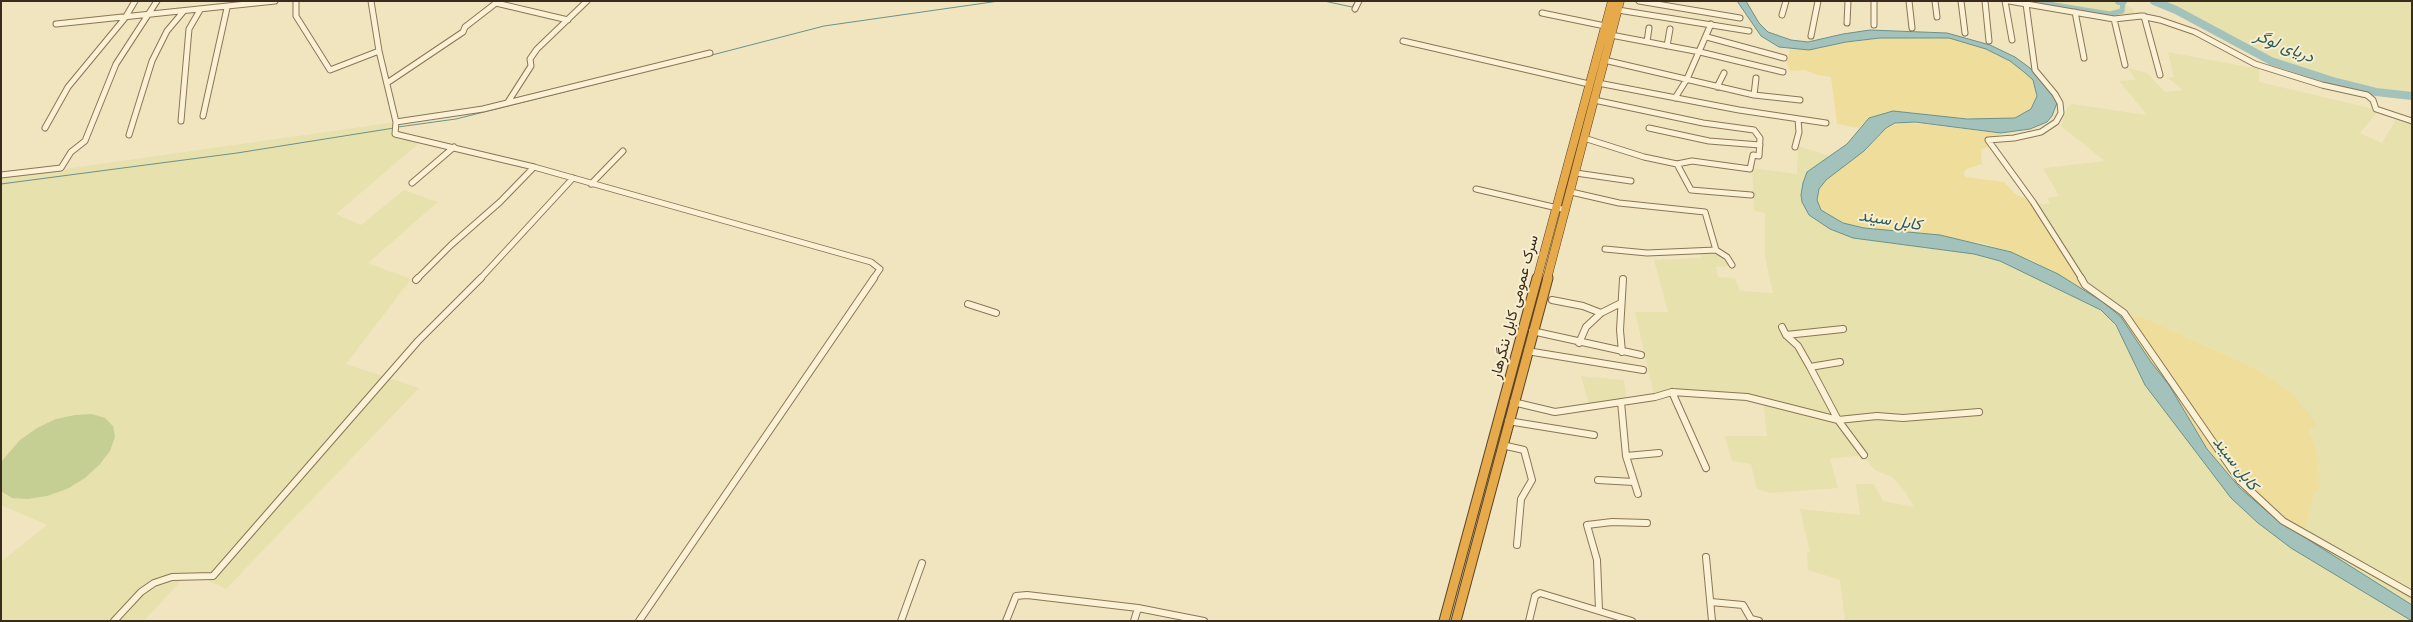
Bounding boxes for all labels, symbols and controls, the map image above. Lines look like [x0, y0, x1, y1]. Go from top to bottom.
water label: دریای لوگر [2251, 26, 2317, 68]
water label: کابل سيند [1857, 207, 1923, 235]
street label: سرک عمومی کابل ننگرهار [1487, 233, 1543, 381]
water label: کابل سيند [2208, 433, 2262, 495]

